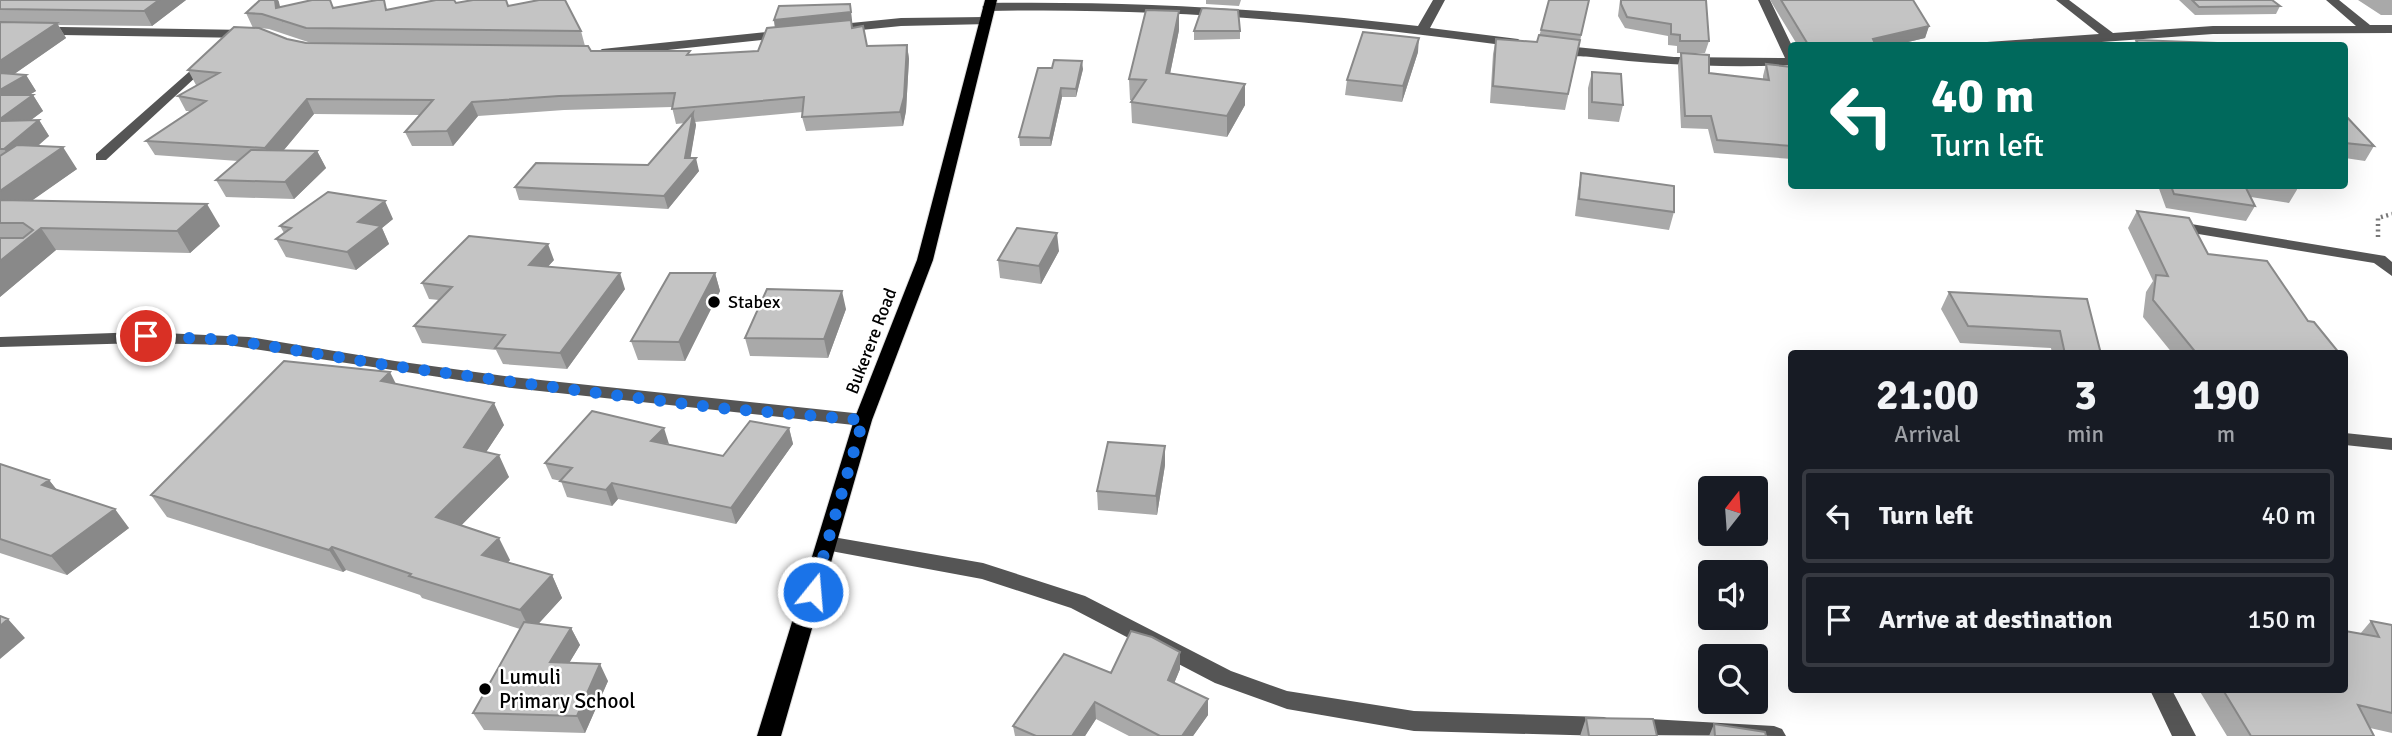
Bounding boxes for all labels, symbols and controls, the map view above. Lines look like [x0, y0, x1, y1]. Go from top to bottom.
text: 40 m [1931, 66, 2034, 126]
icon: left [1816, 70, 1907, 161]
text: Turn left [1931, 126, 2044, 165]
street label: Bukerere Road [841, 285, 901, 397]
place label: Stabex [728, 291, 781, 313]
marker: Stabex [706, 294, 722, 310]
pin [116, 306, 176, 366]
icon: arrive [127, 317, 165, 355]
text: 21:00 [1876, 370, 1979, 421]
text: 3 [2074, 370, 2097, 421]
text: 190 [2192, 370, 2260, 421]
text: Arrival [1894, 420, 1961, 449]
text: min [2067, 420, 2104, 449]
text: m [2217, 420, 2235, 449]
north arrow [1698, 476, 1768, 546]
map controls [1698, 476, 1768, 714]
icon: left [1820, 497, 1858, 535]
text: Turn left [1879, 500, 1973, 532]
text: 40 m [2261, 500, 2316, 532]
position arrow [776, 555, 850, 629]
button: sound [1698, 560, 1768, 630]
icon: arrive [1820, 601, 1858, 639]
text: Arrive at destination [1879, 604, 2112, 636]
text: 150 m [2247, 604, 2316, 636]
button: search [1698, 644, 1768, 714]
place label: Lumuli Primary School [499, 664, 635, 714]
marker: Lumuli Primary School [477, 681, 493, 697]

